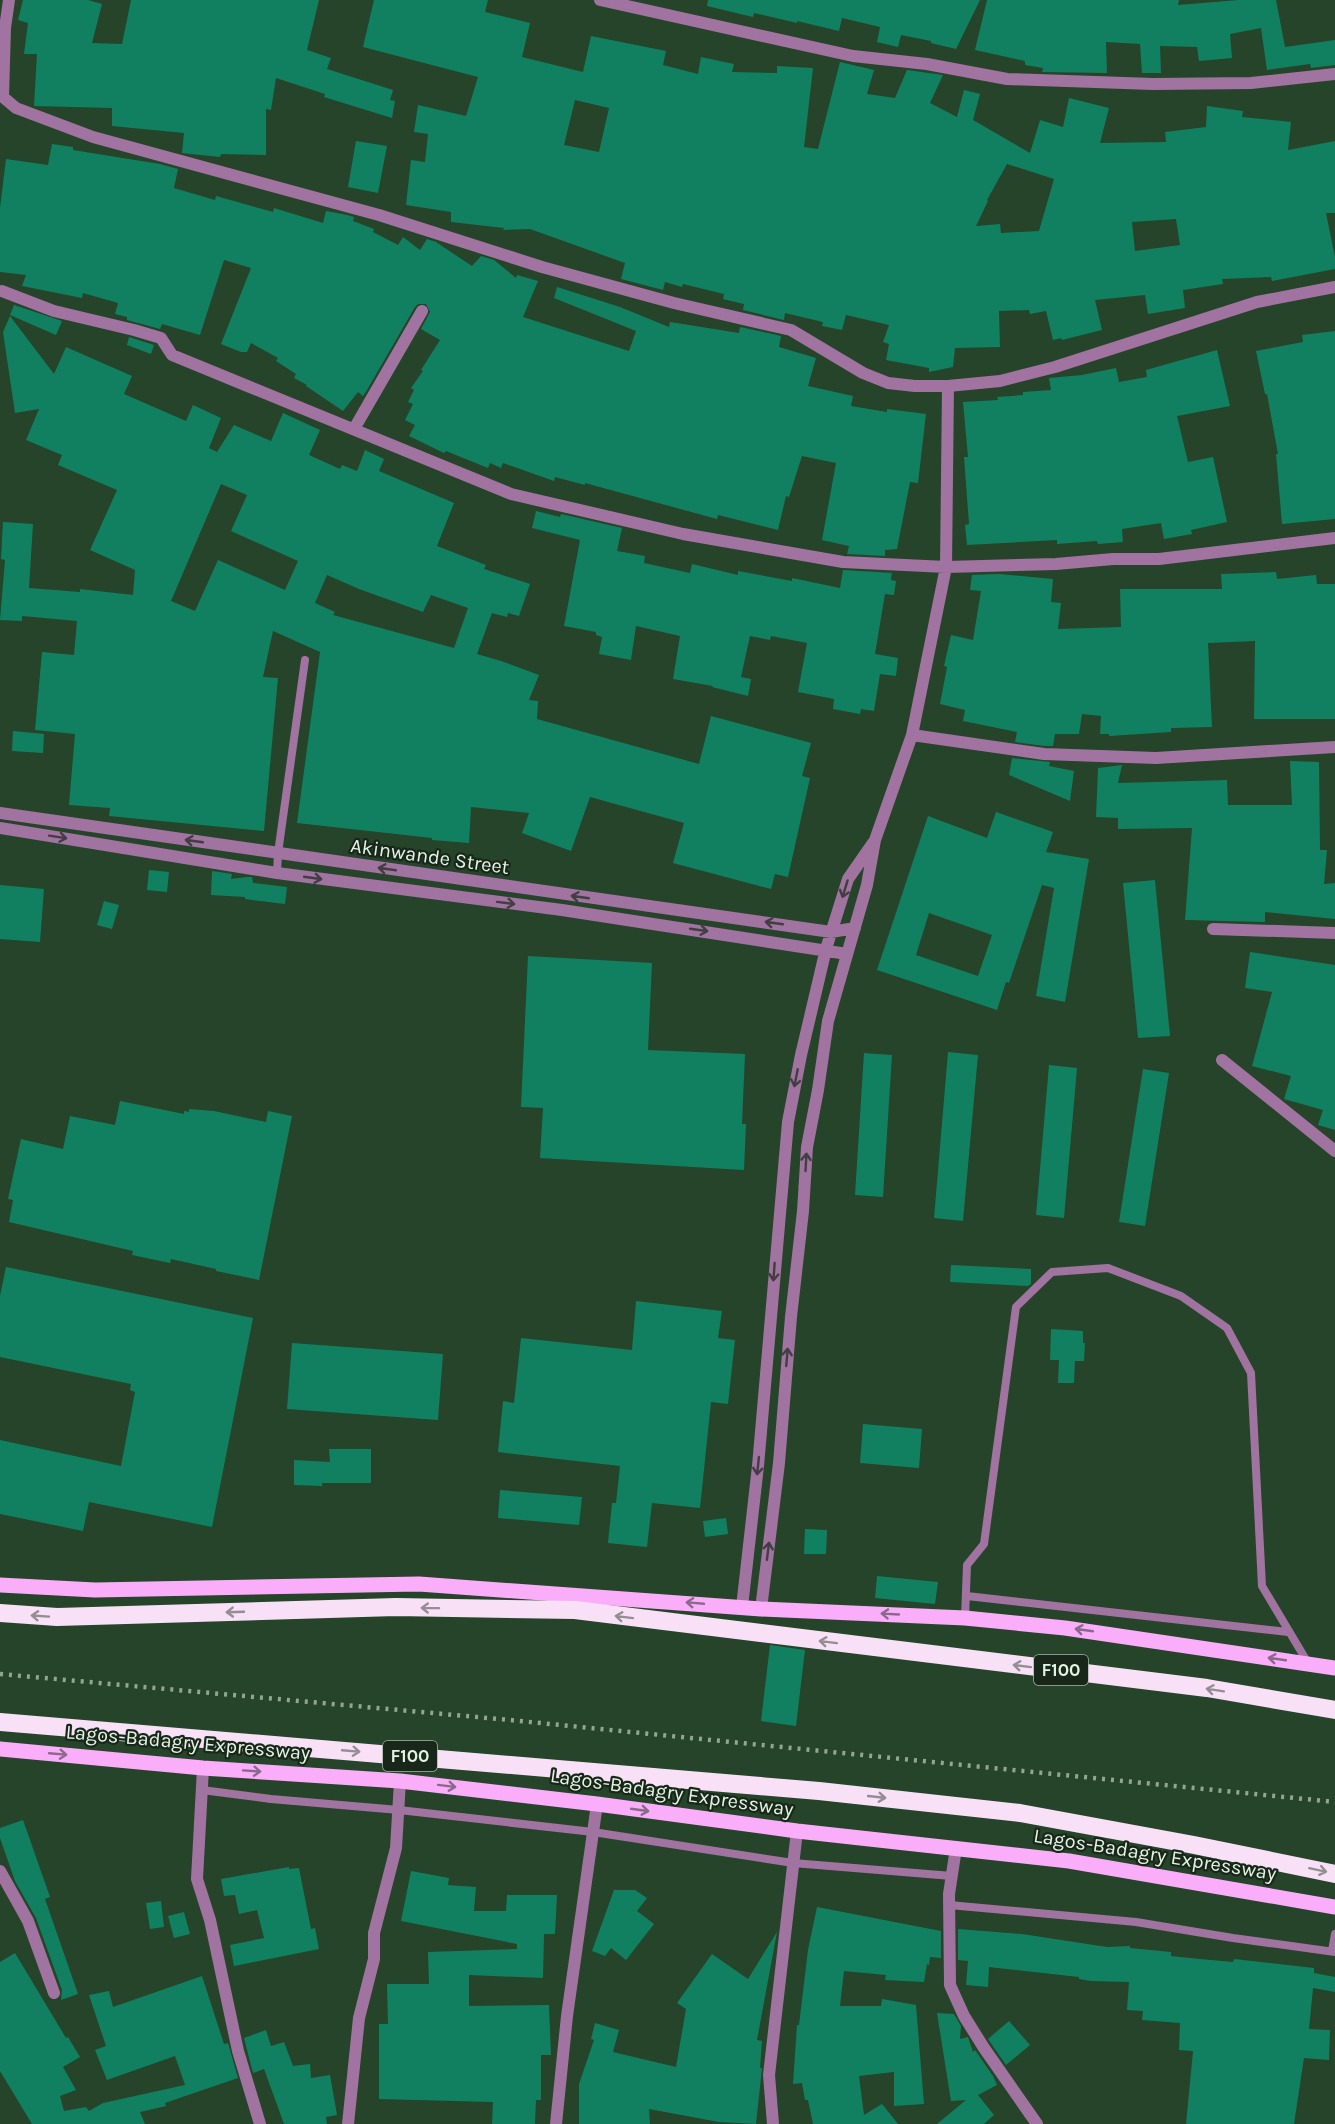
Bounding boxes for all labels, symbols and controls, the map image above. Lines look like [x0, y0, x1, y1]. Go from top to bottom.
one-way arrow [47, 831, 67, 842]
street label: Akinwande Street [349, 834, 511, 879]
one-way arrow [185, 835, 205, 846]
one-way arrow [378, 863, 398, 874]
one-way arrow [302, 872, 322, 883]
one-way arrow [839, 879, 850, 898]
one-way arrow [571, 892, 591, 903]
one-way arrow [496, 898, 515, 909]
one-way arrow [764, 917, 784, 928]
one-way arrow [689, 925, 708, 936]
one-way arrow [791, 1068, 802, 1087]
one-way arrow [801, 1153, 812, 1173]
one-way arrow [769, 1261, 780, 1281]
one-way arrow [782, 1347, 793, 1367]
one-way arrow [752, 1456, 763, 1475]
one-way arrow [763, 1541, 774, 1561]
one-way arrow [686, 1597, 706, 1608]
one-way arrow [420, 1602, 440, 1613]
one-way arrow [225, 1606, 245, 1618]
one-way arrow [881, 1609, 901, 1620]
one-way arrow [30, 1610, 50, 1621]
one-way arrow [615, 1611, 635, 1622]
one-way arrow [1075, 1625, 1095, 1636]
one-way arrow [819, 1636, 839, 1647]
one-way arrow [1268, 1653, 1288, 1664]
road number: F100 [1034, 1655, 1088, 1685]
one-way arrow [1012, 1660, 1032, 1671]
one-way arrow [1206, 1684, 1225, 1695]
street label: Lagos-Badagry Expressway [65, 1720, 311, 1765]
road number: F100 [383, 1741, 437, 1771]
one-way arrow [341, 1746, 361, 1757]
one-way arrow [48, 1749, 68, 1760]
street label: Lagos-Badagry Expressway [549, 1764, 795, 1821]
one-way arrow [242, 1766, 262, 1777]
one-way arrow [436, 1781, 456, 1792]
one-way arrow [867, 1792, 887, 1803]
one-way arrow [630, 1804, 650, 1815]
street label: Lagos-Badagry Expressway [1032, 1824, 1278, 1885]
one-way arrow [1308, 1865, 1327, 1876]

